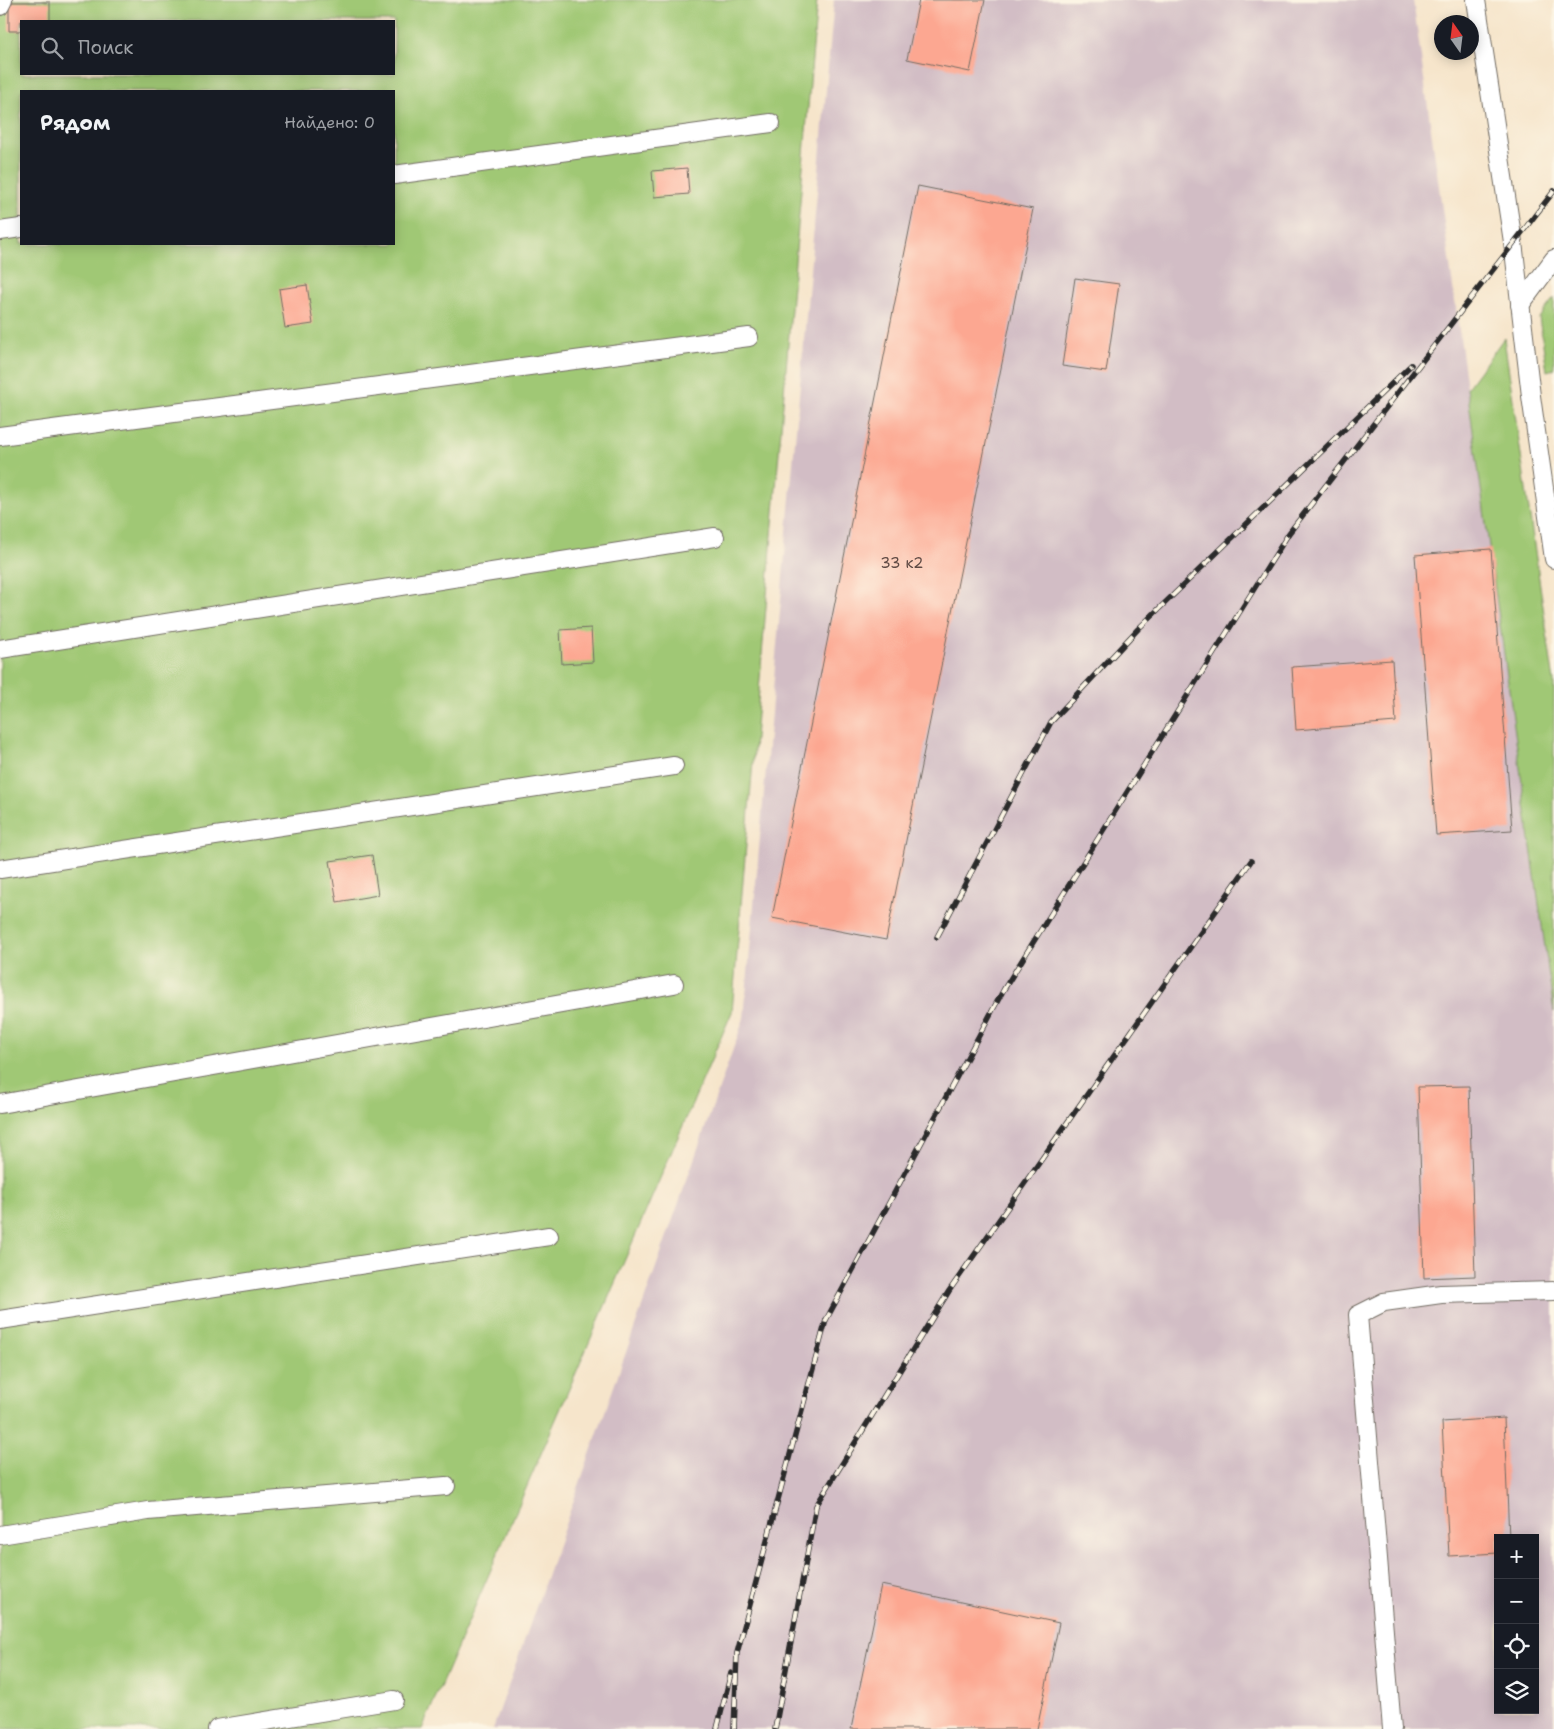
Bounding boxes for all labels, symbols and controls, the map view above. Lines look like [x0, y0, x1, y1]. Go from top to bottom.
north arrow [1434, 15, 1479, 60]
search box [20, 20, 395, 75]
icon: search [38, 34, 66, 62]
text: Поиск [78, 35, 133, 60]
text: Рядом [40, 109, 110, 137]
text: Найдено: 0 [284, 112, 375, 133]
house number: 33 к2 [880, 553, 924, 573]
map controls [1494, 1534, 1539, 1714]
button: + [1494, 1534, 1539, 1579]
button: − [1494, 1579, 1539, 1624]
button: locate [1494, 1624, 1539, 1669]
button: layers [1494, 1669, 1539, 1714]

